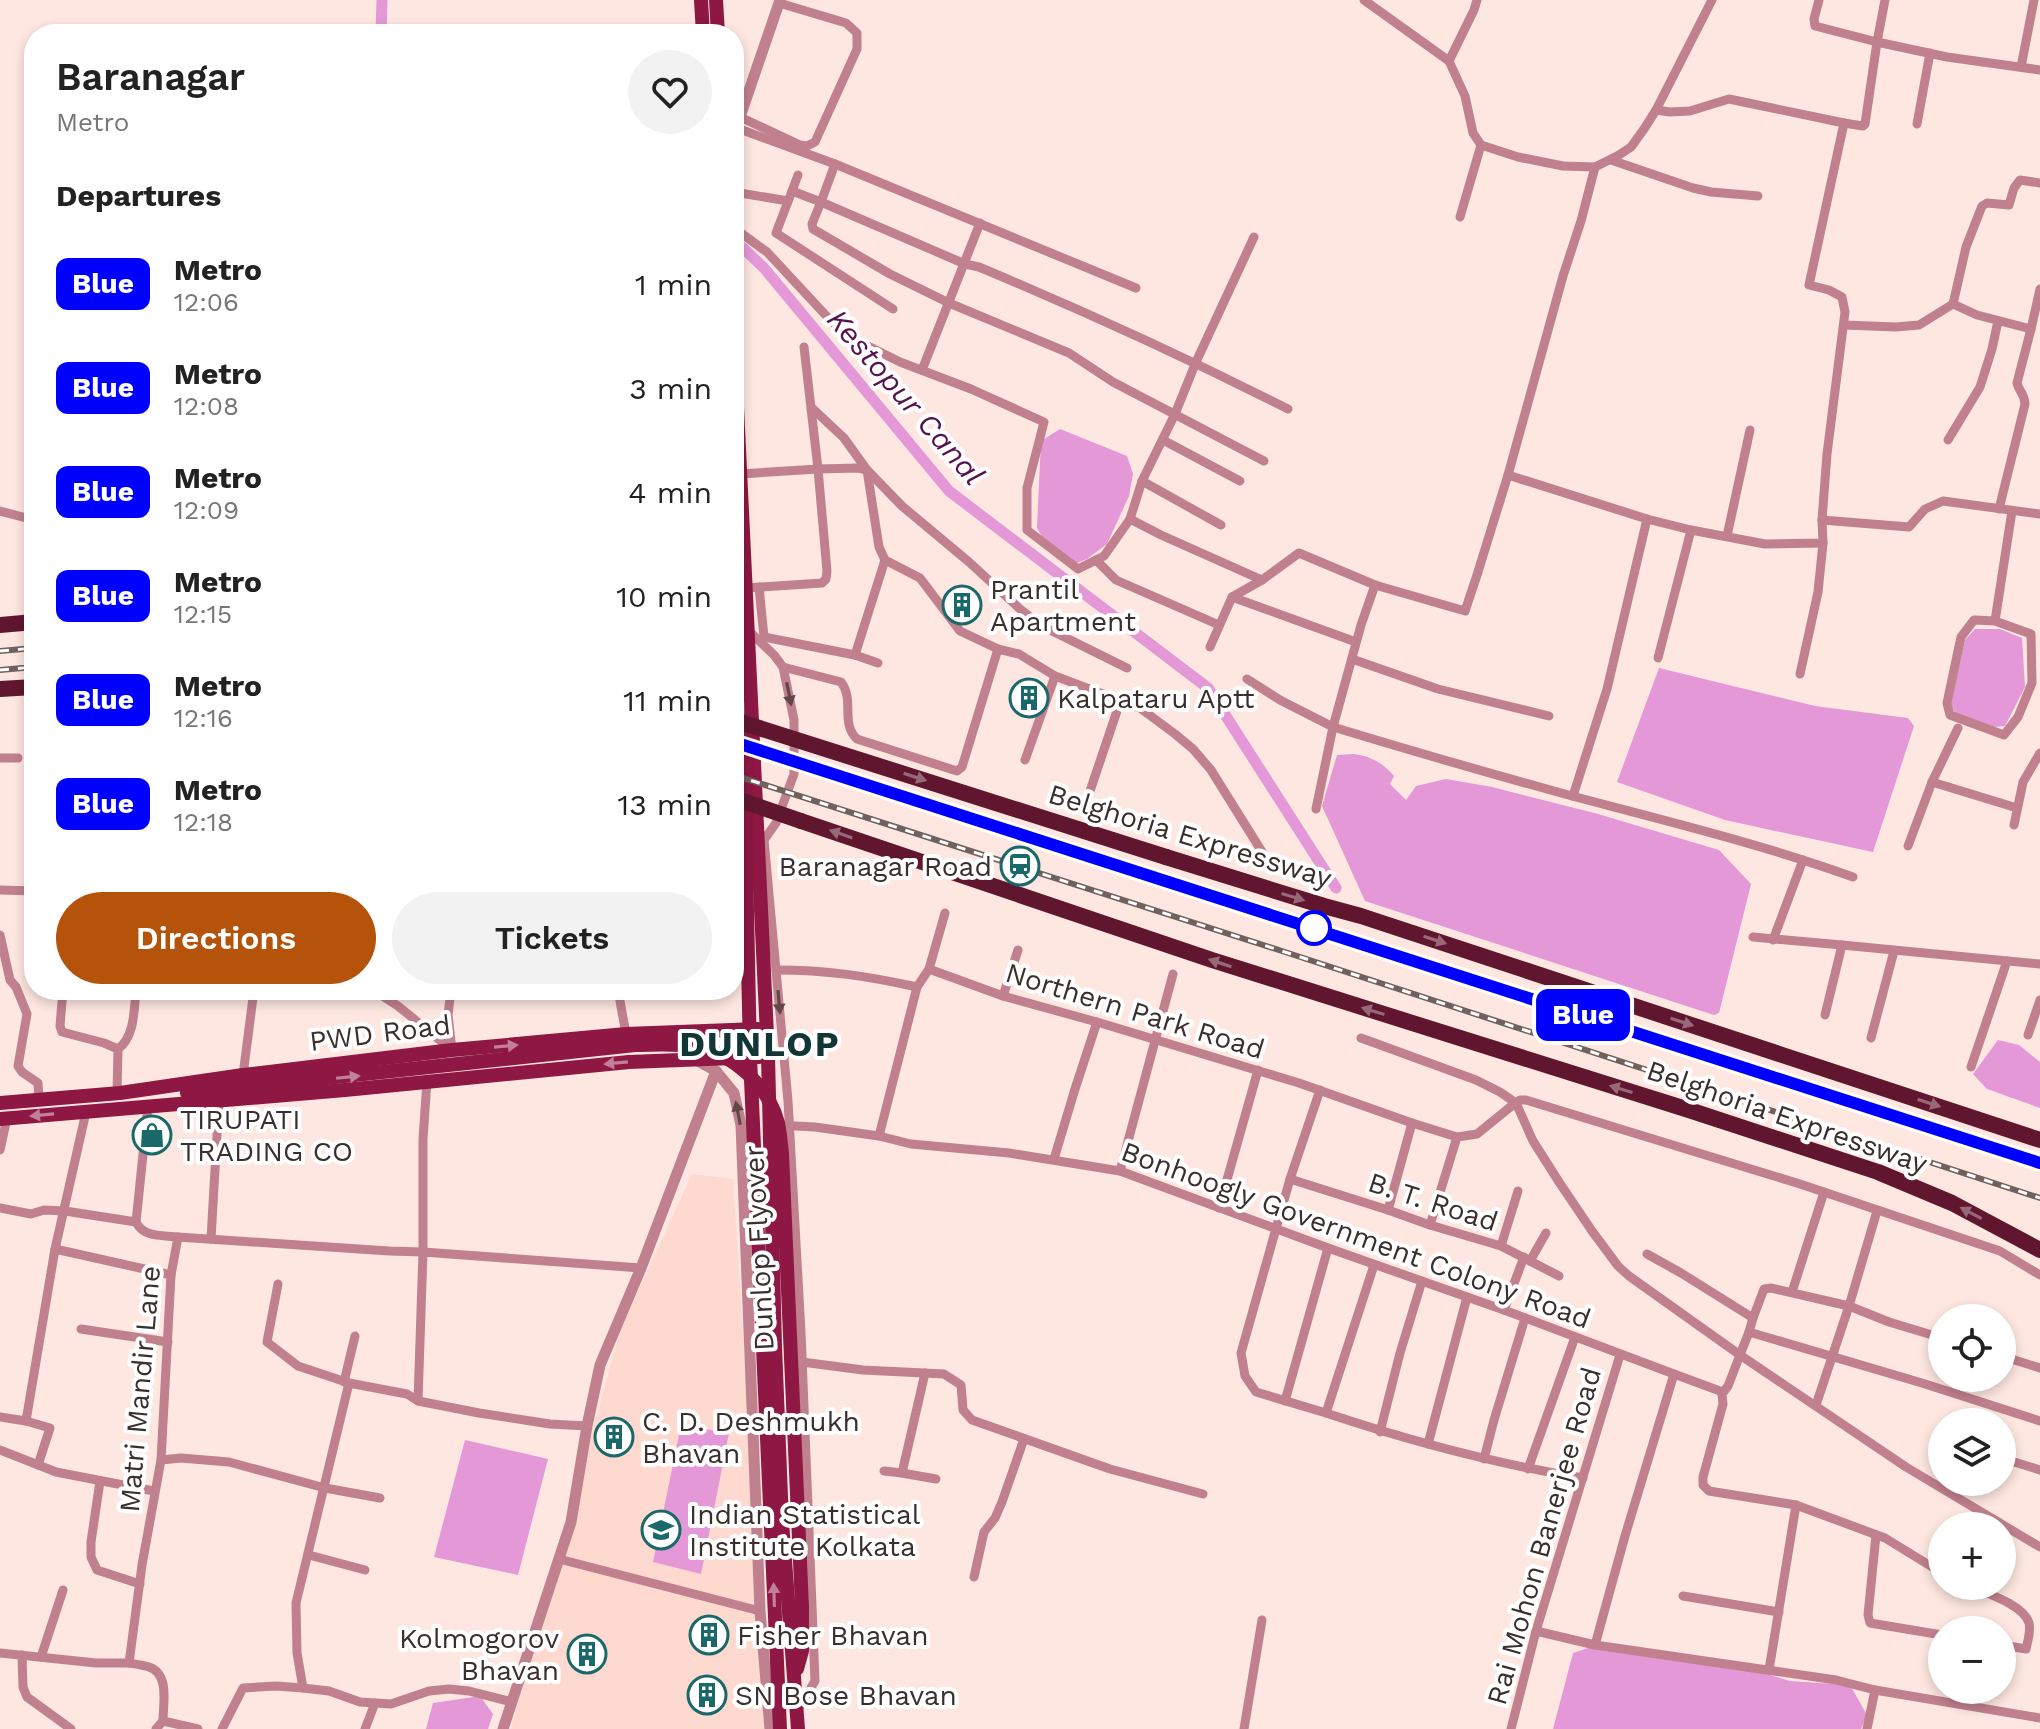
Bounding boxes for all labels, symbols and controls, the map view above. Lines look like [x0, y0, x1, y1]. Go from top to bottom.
button: heart [628, 50, 712, 134]
text: Baranagar [56, 55, 245, 99]
text: Metro [56, 107, 129, 137]
text: Departures [56, 178, 221, 213]
text: Metro [174, 252, 262, 287]
text: Blue [72, 267, 134, 300]
text: 1 min [635, 267, 712, 302]
text: 12:06 [174, 287, 239, 317]
water label: Kestopur Canal [820, 302, 992, 492]
text: Metro [174, 356, 262, 391]
text: Blue [72, 371, 134, 404]
text: 3 min [629, 371, 712, 406]
text: 12:08 [174, 391, 239, 421]
text: Metro [174, 460, 262, 495]
text: Blue [72, 475, 134, 508]
text: 4 min [628, 475, 712, 510]
text: 12:09 [174, 495, 239, 525]
text: Metro [174, 564, 262, 599]
place label: Prantil Apartment [990, 573, 1136, 638]
text: Blue [72, 579, 134, 612]
text: 10 min [616, 579, 712, 614]
building icon: Prantil Apartment [941, 584, 983, 626]
text: 12:15 [174, 599, 232, 629]
text: Metro [174, 668, 262, 703]
building icon: Kalpataru Aptt [1008, 677, 1050, 719]
one-way arrow [783, 682, 795, 707]
place label: Kalpataru Aptt [1057, 682, 1255, 715]
text: Blue [72, 683, 134, 716]
text: 11 min [623, 683, 712, 718]
text: 12:16 [174, 703, 233, 733]
one-way arrow [903, 771, 927, 784]
text: Metro [174, 772, 262, 807]
street label: Belghoria Expressway [1044, 777, 1336, 895]
text: Blue [72, 787, 134, 820]
text: 13 min [617, 787, 712, 822]
text: 12:18 [174, 807, 233, 837]
one-way arrow [829, 828, 853, 840]
station icon: Baranagar Road [999, 845, 1041, 887]
place label: Baranagar Road [778, 850, 992, 883]
one-way arrow [1282, 891, 1306, 904]
button: Directions [56, 892, 376, 984]
button: Tickets [392, 892, 712, 984]
unlabelled marker [1297, 911, 1331, 945]
one-way arrow [1424, 935, 1448, 947]
street label: Northern Park Road [1002, 956, 1268, 1066]
one-way arrow [1208, 956, 1232, 969]
line badge: Blue [1527, 989, 1639, 1041]
one-way arrow [773, 990, 786, 1015]
text: Blue [1552, 998, 1614, 1031]
one-way arrow [1361, 1004, 1385, 1017]
street label: PWD Road [307, 1008, 453, 1058]
one-way arrow [1671, 1016, 1695, 1028]
district label: DUNLOP [679, 1023, 841, 1065]
one-way arrow [494, 1039, 519, 1052]
street label: Belghoria Expressway [1642, 1053, 1932, 1181]
one-way arrow [603, 1057, 628, 1070]
one-way arrow [336, 1070, 361, 1083]
one-way arrow [1609, 1082, 1633, 1095]
one-way arrow [1918, 1097, 1942, 1110]
one-way arrow [731, 1100, 744, 1125]
place label: TIRUPATI TRADING CO [180, 1103, 353, 1168]
one-way arrow [29, 1109, 54, 1122]
shop icon: TIRUPATI TRADING CO [131, 1114, 173, 1156]
street label: Bonhoogly Government Colony Road [1117, 1134, 1595, 1336]
street label: Dunlop Flyover [737, 1144, 781, 1352]
street label: B. T. Road [1364, 1166, 1502, 1238]
one-way arrow [1960, 1206, 1983, 1219]
street label: Matri Mandir Lane [113, 1264, 167, 1514]
map controls [1928, 1304, 2016, 1704]
button: locate [1928, 1304, 2016, 1392]
street label: Rai Mohon Banerjee Road [1480, 1363, 1608, 1709]
place label: C. D. Deshmukh Bhavan [642, 1405, 860, 1470]
button: layers [1928, 1408, 2016, 1496]
building icon: C. D. Deshmukh Bhavan [593, 1416, 635, 1458]
place label: Indian Statistical Institute Kolkata [689, 1498, 921, 1563]
school or university icon: Indian Statistical Institute Kolkata [640, 1509, 682, 1551]
button: + [1928, 1512, 2016, 1600]
one-way arrow [767, 1582, 780, 1607]
building icon: Fisher Bhavan [688, 1614, 730, 1656]
button: − [1928, 1616, 2016, 1704]
place label: Fisher Bhavan [737, 1619, 928, 1652]
place label: Kolmogorov Bhavan [399, 1622, 559, 1687]
building icon: Kolmogorov Bhavan [566, 1633, 608, 1675]
building icon: SN Bose Bhavan [686, 1674, 728, 1716]
place label: SN Bose Bhavan [735, 1679, 957, 1712]

